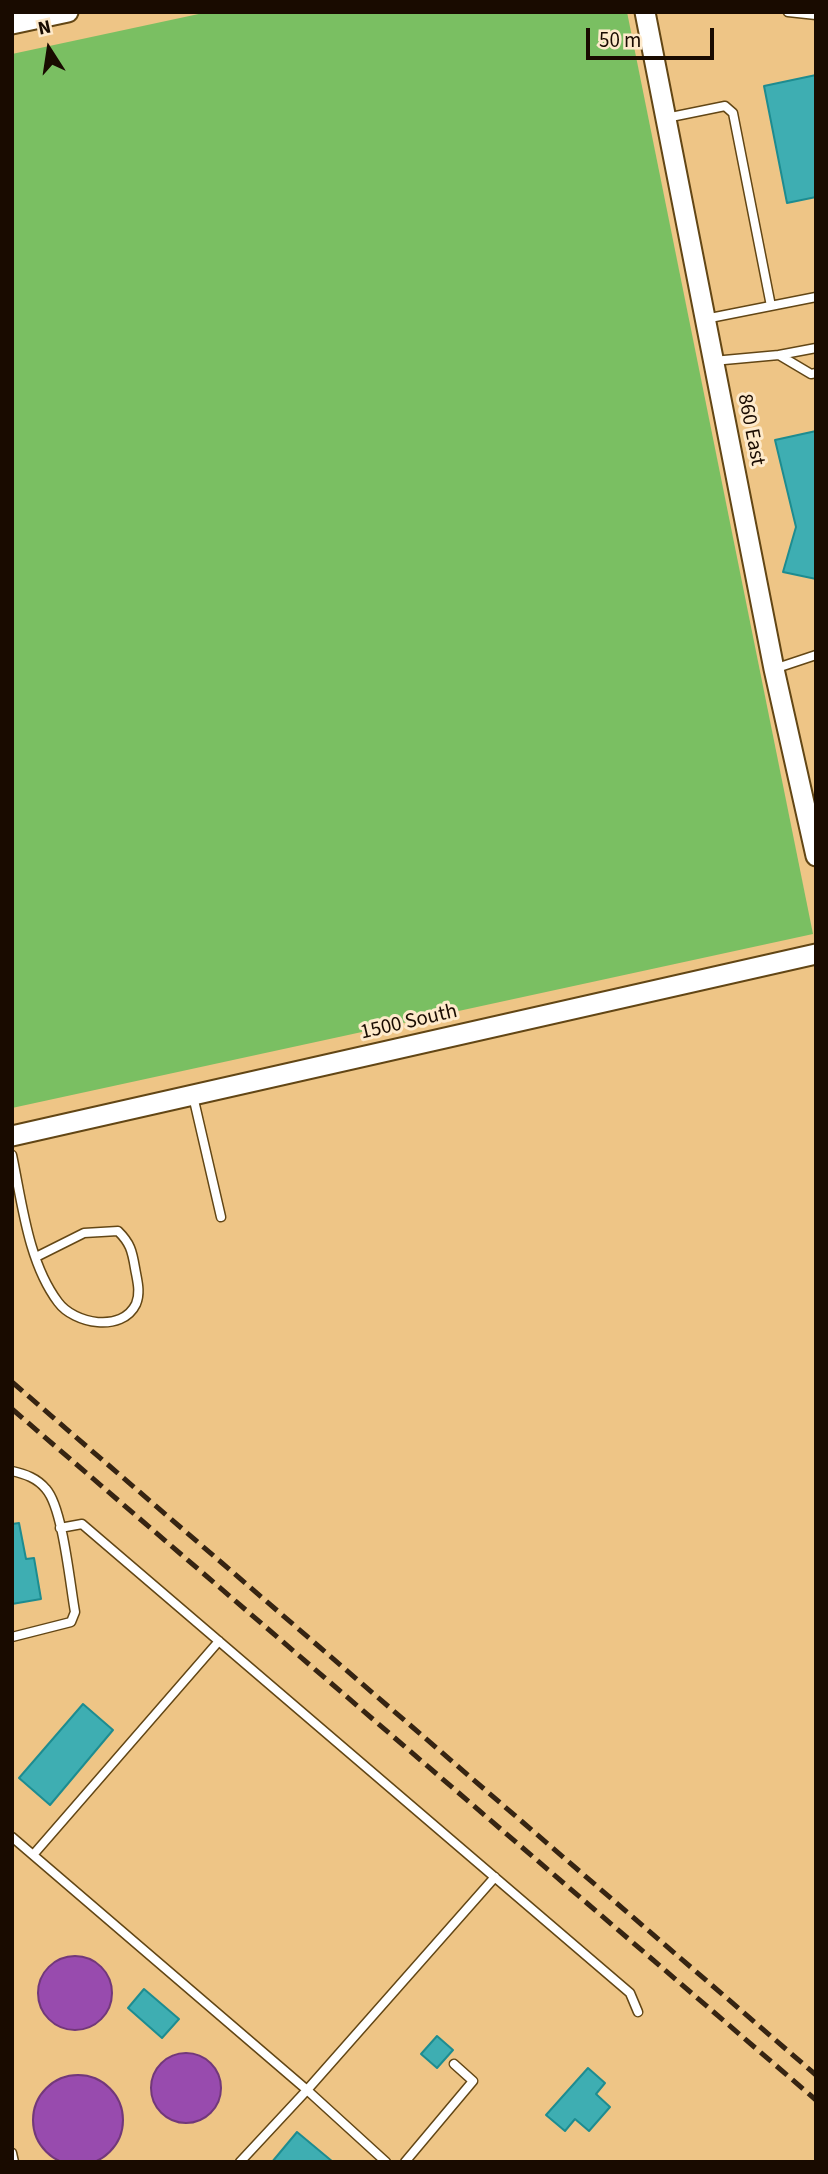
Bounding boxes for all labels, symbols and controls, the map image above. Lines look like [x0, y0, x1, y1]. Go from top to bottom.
text: N [36, 13, 54, 42]
north arrow [14, 14, 84, 84]
scale bar [590, 14, 718, 58]
text: 50 m [599, 25, 641, 55]
street label: 860 East [731, 392, 769, 468]
street label: 1500 South [358, 1000, 460, 1046]

